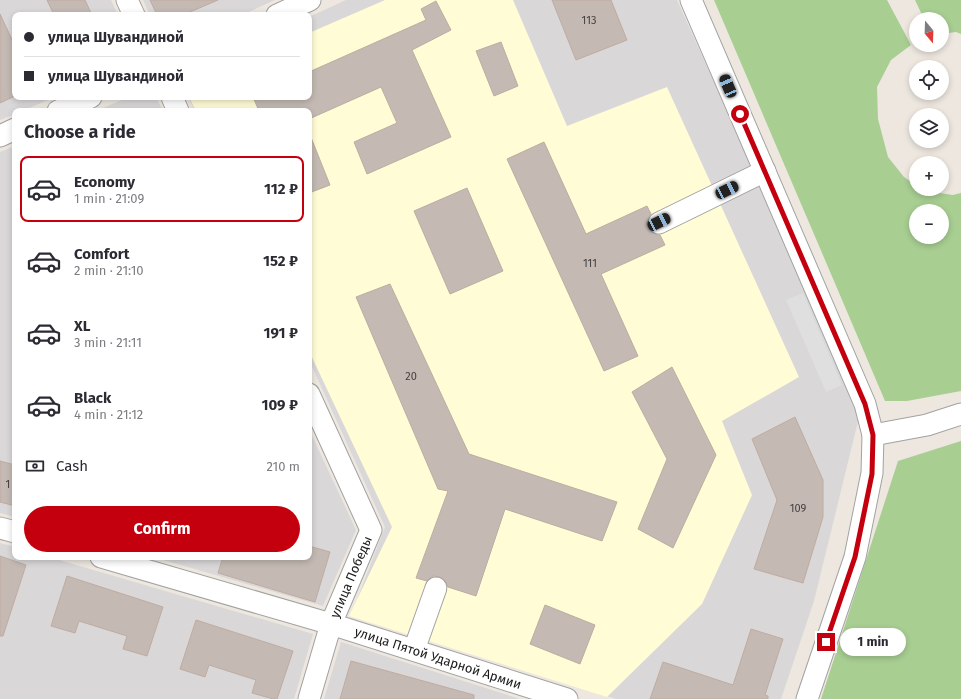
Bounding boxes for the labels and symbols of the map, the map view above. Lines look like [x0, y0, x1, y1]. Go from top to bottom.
north arrow [909, 12, 949, 52]
house number: 113 [582, 14, 596, 27]
car [718, 73, 738, 99]
route start [731, 105, 749, 123]
car [714, 179, 740, 201]
car [646, 211, 672, 233]
house number: 111 [583, 257, 597, 270]
house number: 20 [405, 370, 417, 383]
house number: 1 [6, 478, 10, 491]
house number: 109 [790, 502, 807, 515]
street label: улица Победы [327, 534, 375, 620]
street label: улица Пятой Ударной Армии [353, 624, 523, 692]
callout: 1 min [840, 628, 906, 656]
route end [817, 633, 835, 651]

